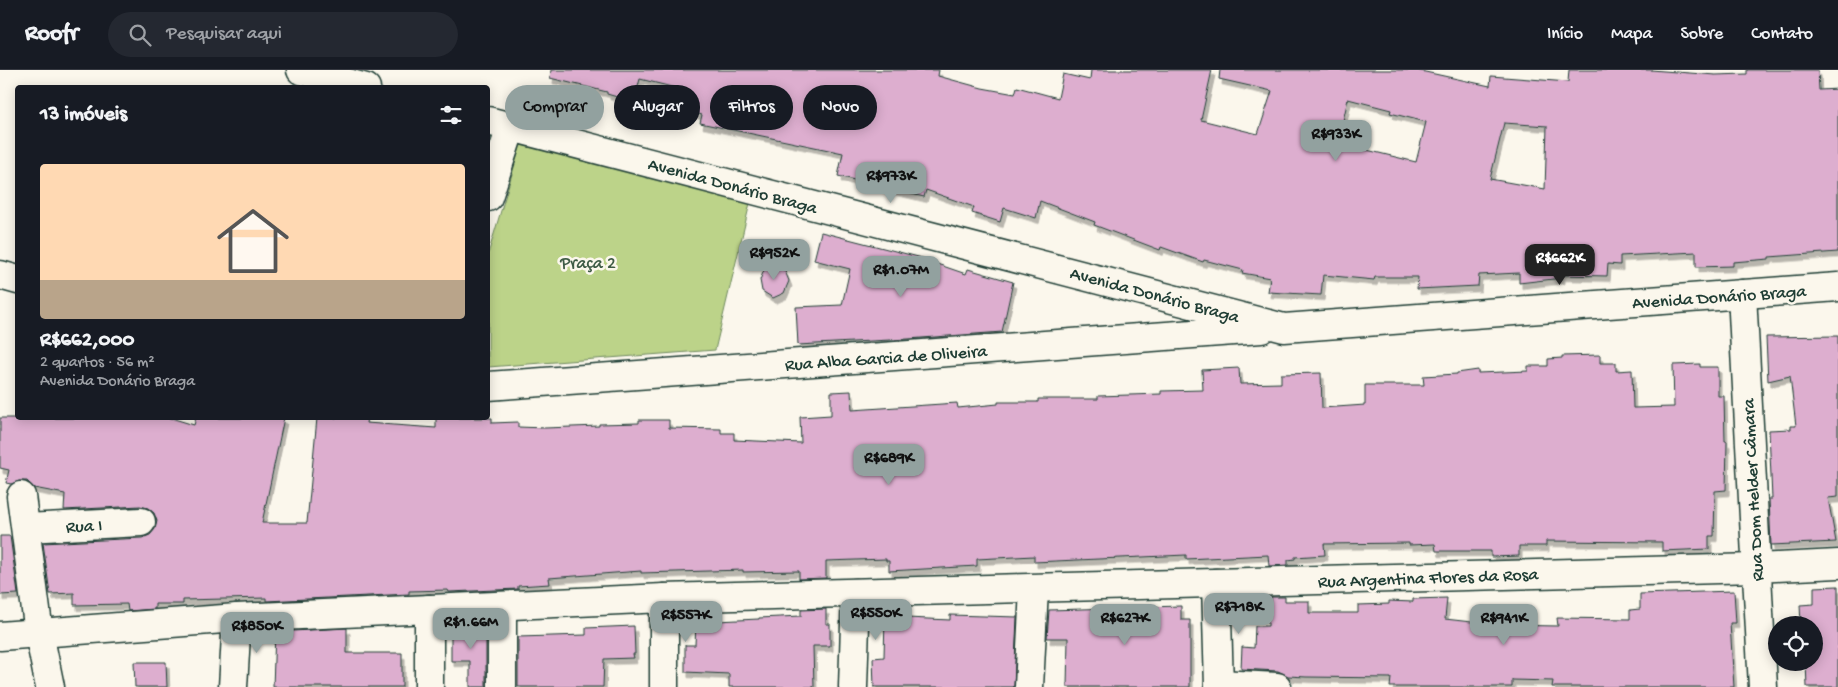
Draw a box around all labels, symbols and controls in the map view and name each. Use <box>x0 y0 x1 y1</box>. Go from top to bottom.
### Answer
search box <box>108 12 458 57</box>
text: Roofr <box>25 20 78 49</box>
icon: search <box>126 21 154 49</box>
text: Pesquisar aqui <box>166 23 282 46</box>
text: Início <box>1547 24 1583 45</box>
text: Mapa <box>1611 24 1652 45</box>
text: Sobre <box>1680 24 1723 45</box>
text: Contato <box>1751 24 1813 45</box>
chip: Comprar <box>505 85 604 130</box>
chip: Alugar <box>614 85 700 130</box>
chip: Filtros <box>710 85 793 130</box>
chip: Novo <box>803 85 877 130</box>
icon: filters <box>437 101 465 129</box>
text: 13 imóveis <box>40 103 127 128</box>
pin: R$933K <box>1295 119 1377 162</box>
text: R$933K <box>1311 126 1361 145</box>
street label: Avenida Donário Braga <box>645 155 820 220</box>
pin: R$973K <box>850 162 932 204</box>
text: R$973K <box>866 168 916 187</box>
icon: home <box>208 196 298 286</box>
pin: R$952K <box>733 238 815 281</box>
pin: R$662K <box>1519 244 1601 286</box>
text: R$952K <box>750 245 798 264</box>
text: R$662K <box>1536 250 1584 269</box>
park label: Praça 2 <box>559 254 616 275</box>
pin: R$1.07M <box>855 256 947 298</box>
text: R$1.07M <box>873 262 929 281</box>
street label: Avenida Donário Braga <box>1067 264 1242 329</box>
street label: Avenida Donário Braga <box>1631 282 1808 315</box>
text: R$662,000 <box>40 329 134 354</box>
street label: Rua Alba Garcia de Oliveira <box>784 342 989 377</box>
text: 2 quartos · 56 m² <box>40 354 155 373</box>
text: Avenida Donário Braga <box>40 373 195 392</box>
street label: Rua Dom Helder Câmara <box>1739 397 1770 582</box>
pin: R$689K <box>848 444 930 486</box>
text: R$689K <box>864 450 914 469</box>
street label: Rua I <box>65 516 103 539</box>
street label: Rua Argentina Flores da Rosa <box>1318 565 1540 594</box>
pin: R$718K <box>1198 592 1280 635</box>
pin: R$550K <box>835 598 917 641</box>
text: R$718K <box>1215 599 1263 618</box>
pin: R$557K <box>645 600 727 643</box>
pin: R$627K <box>1084 604 1166 646</box>
pin: R$941K <box>1463 604 1545 646</box>
text: R$550K <box>851 605 901 624</box>
text: R$557K <box>661 607 711 626</box>
pin: R$1.66M <box>425 608 517 650</box>
text: R$627K <box>1101 610 1149 629</box>
text: R$941K <box>1481 610 1527 629</box>
pin: R$850K <box>216 612 298 654</box>
text: R$1.66M <box>444 614 498 633</box>
map controls <box>1768 616 1823 671</box>
button: locate <box>1768 616 1823 671</box>
text: R$850K <box>232 618 282 637</box>

